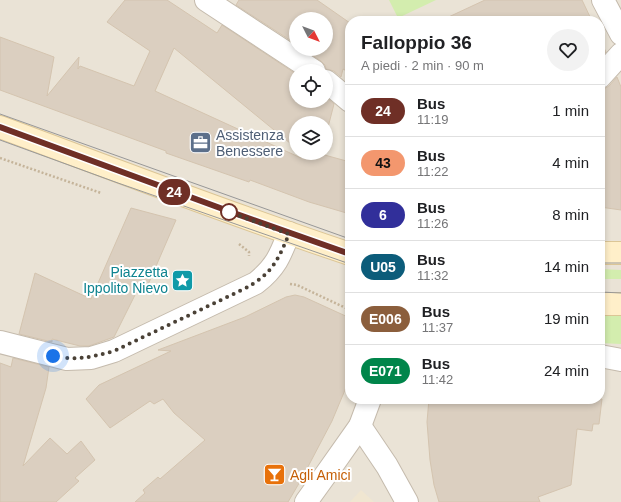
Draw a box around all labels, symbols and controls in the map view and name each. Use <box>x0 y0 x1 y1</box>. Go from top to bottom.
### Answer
north arrow <box>289 12 333 56</box>
map controls <box>289 12 333 160</box>
button: heart <box>547 29 589 71</box>
text: Falloppio 36 <box>361 32 472 53</box>
text: A piedi · 2 min · 90 m <box>361 58 484 73</box>
button: locate <box>289 64 333 108</box>
text: Bus <box>417 95 445 112</box>
text: 1 min <box>552 102 589 119</box>
text: 24 <box>375 103 391 119</box>
text: 11:19 <box>417 112 449 127</box>
button: layers <box>289 116 333 160</box>
place label: Assistenza Benessere <box>216 127 284 159</box>
office icon: Assistenza Benessere <box>188 130 214 156</box>
text: Bus <box>417 147 445 164</box>
text: 4 min <box>552 154 589 171</box>
text: 43 <box>375 155 391 171</box>
text: 11:22 <box>417 164 449 179</box>
line badge: 24 <box>156 179 192 205</box>
text: 24 <box>166 184 182 200</box>
text: Bus <box>417 199 445 216</box>
unlabelled marker <box>220 203 238 221</box>
text: 8 min <box>552 206 589 223</box>
text: 6 <box>379 207 387 223</box>
text: 11:26 <box>417 216 449 231</box>
text: Bus <box>417 251 445 268</box>
text: 14 min <box>544 258 589 275</box>
text: U05 <box>370 259 396 275</box>
place label: Piazzetta Ippolito Nievo <box>83 264 168 296</box>
place icon: Piazzetta Ippolito Nievo <box>170 267 196 293</box>
text: 11:32 <box>417 268 449 283</box>
text: Bus <box>422 303 450 320</box>
text: 19 min <box>544 310 589 327</box>
text: E006 <box>369 311 402 327</box>
text: 11:37 <box>422 320 453 335</box>
your location <box>43 346 63 366</box>
text: Bus <box>422 355 450 372</box>
text: 24 min <box>544 362 589 379</box>
text: E071 <box>369 363 402 379</box>
text: 11:42 <box>422 372 453 387</box>
bar icon: Agli Amici <box>262 462 288 488</box>
place label: Agli Amici <box>290 467 351 483</box>

